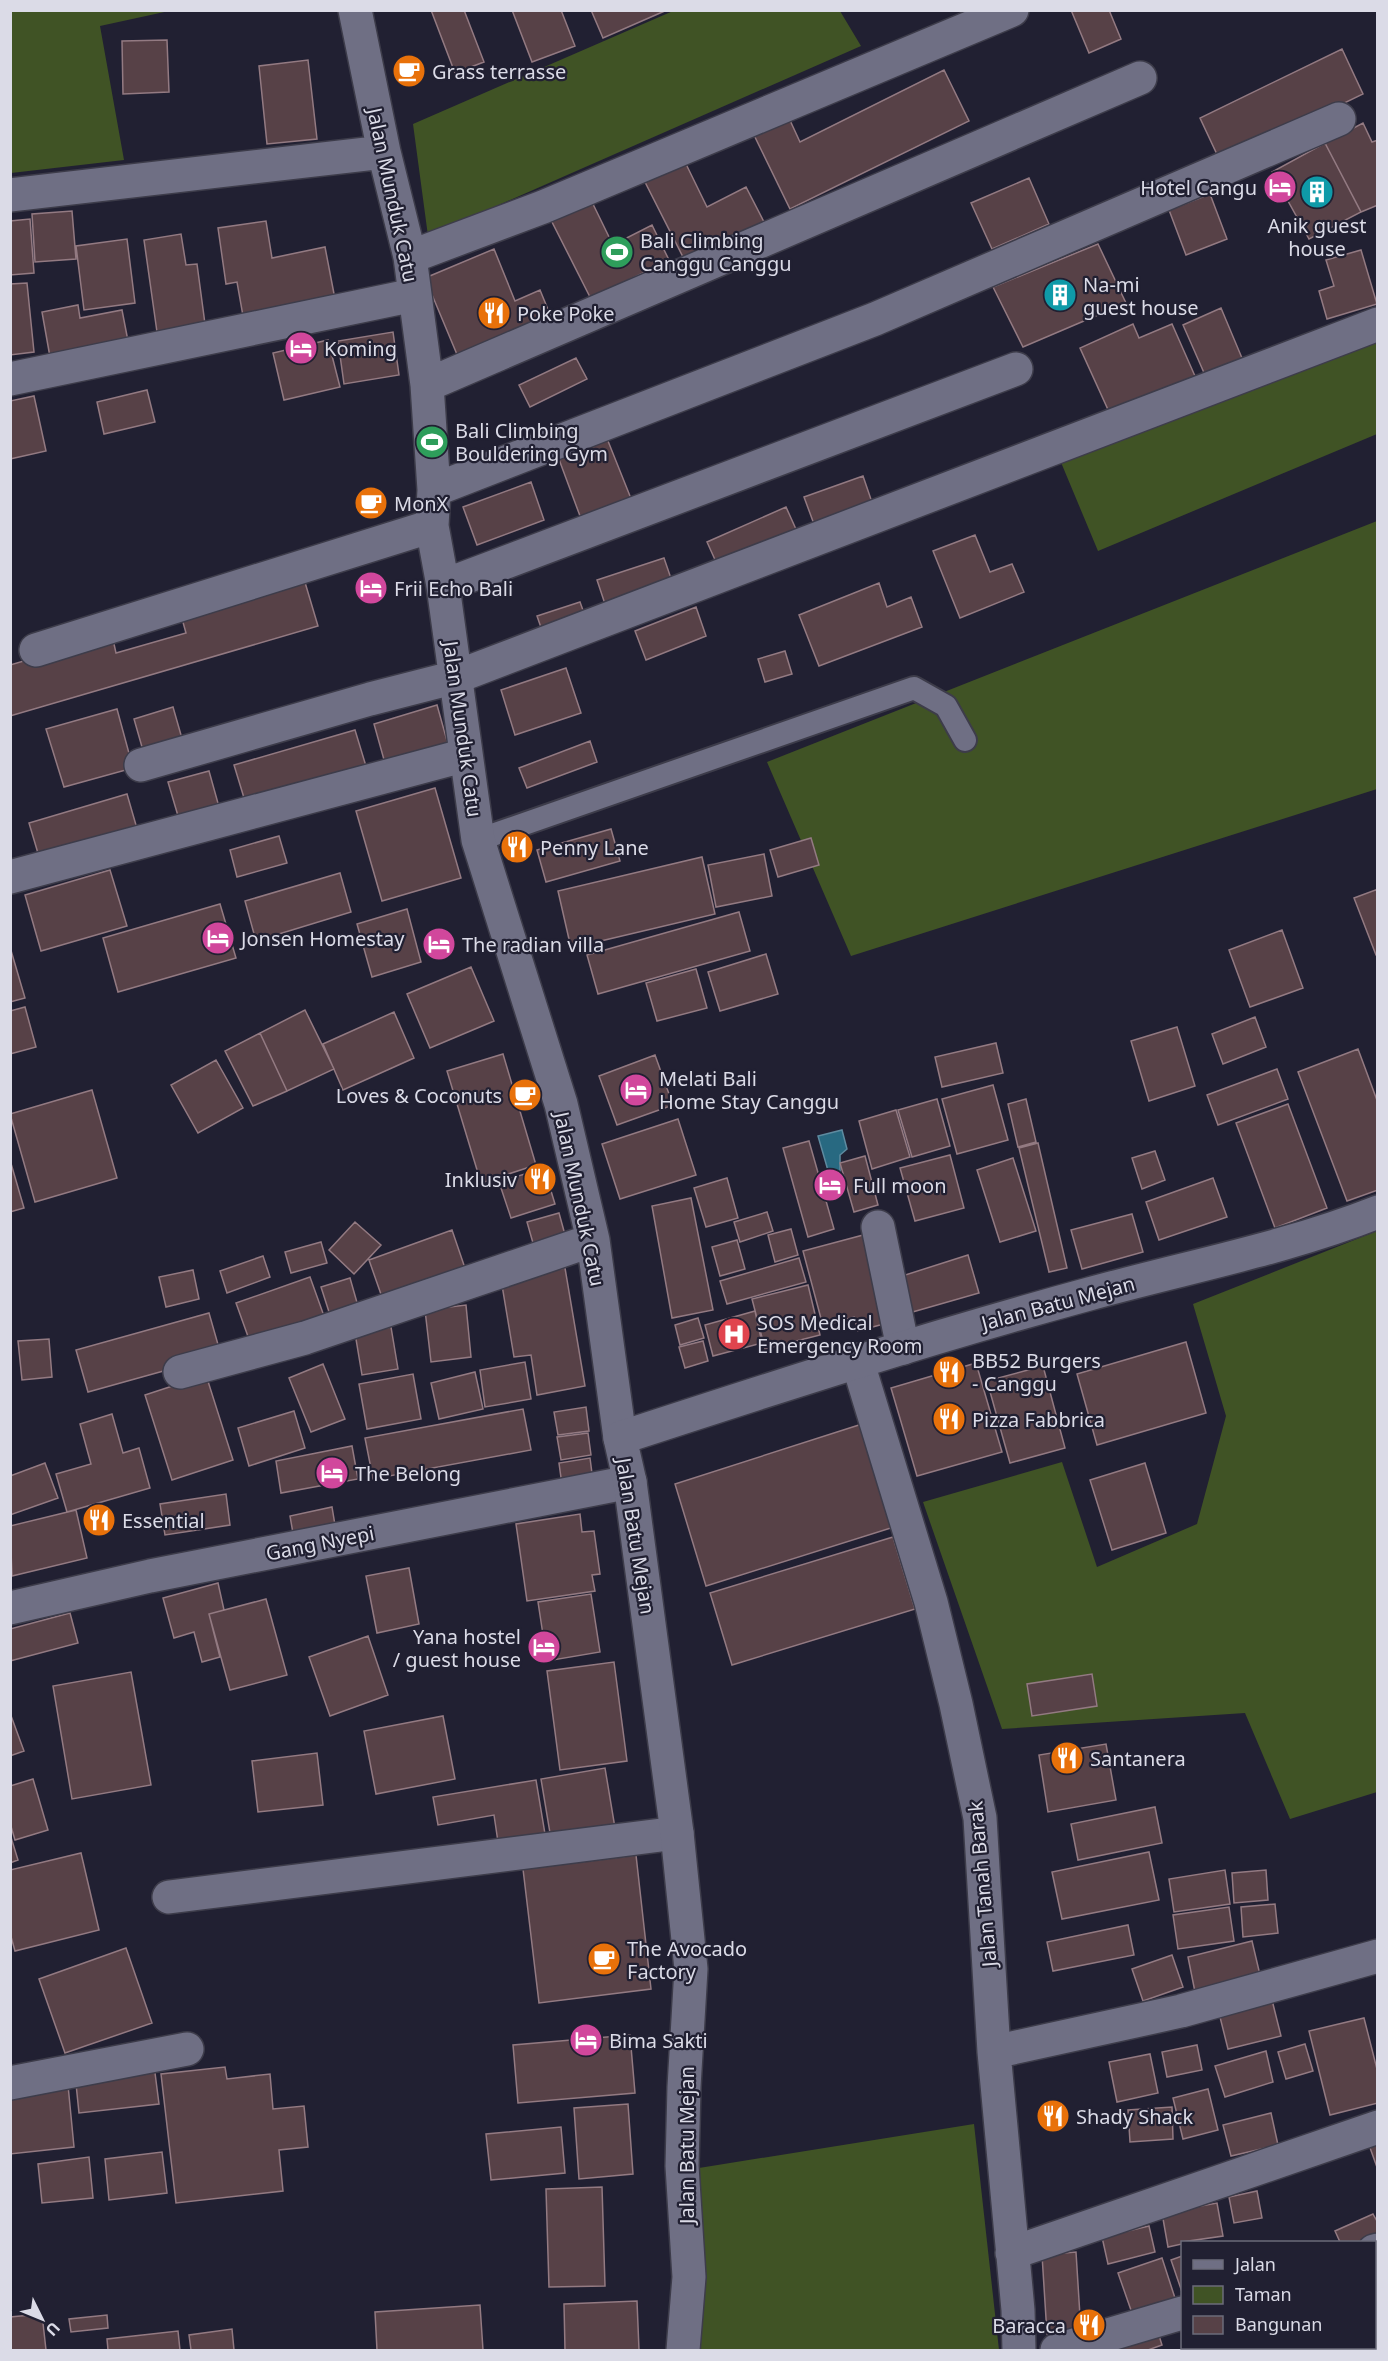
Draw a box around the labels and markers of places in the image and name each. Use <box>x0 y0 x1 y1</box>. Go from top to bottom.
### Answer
cafe icon: Grass terrasse <box>391 53 427 89</box>
place label: Grass terrasse <box>432 58 566 85</box>
hotel icon: Hotel Cangu <box>1262 169 1298 205</box>
place label: Hotel Cangu <box>1140 174 1257 201</box>
building icon: Anik guest house <box>1299 174 1335 210</box>
place label: Anik guest house <box>1268 212 1366 262</box>
place label: Bali Climbing Canggu Canggu <box>640 227 792 277</box>
sports icon: Bali Climbing Canggu Canggu <box>599 234 635 270</box>
place label: Na-mi guest house <box>1083 271 1199 321</box>
building icon: Na-mi guest house <box>1042 277 1078 313</box>
restaurant icon: Poke Poke <box>476 295 512 331</box>
place label: Poke Poke <box>517 300 615 327</box>
hotel icon: Koming <box>283 330 319 366</box>
place label: Koming <box>324 335 397 362</box>
place label: Bali Climbing Bouldering Gym <box>455 417 608 467</box>
sports icon: Bali Climbing Bouldering Gym <box>414 424 450 460</box>
cafe icon: MonX <box>353 485 389 521</box>
place label: MonX <box>394 490 449 517</box>
hotel icon: Frii Echo Bali <box>353 570 389 606</box>
place label: Frii Echo Bali <box>394 575 513 602</box>
restaurant icon: Penny Lane <box>499 829 535 865</box>
place label: Penny Lane <box>540 834 649 861</box>
hotel icon: Jonsen Homestay <box>200 920 236 956</box>
place label: Jonsen Homestay <box>239 925 405 952</box>
hotel icon: The radian villa <box>421 926 457 962</box>
place label: The radian villa <box>462 931 604 958</box>
place label: Melati Bali Home Stay Canggu <box>659 1065 839 1115</box>
hotel icon: Melati Bali Home Stay Canggu <box>618 1072 654 1108</box>
cafe icon: Loves & Coconuts <box>507 1077 543 1113</box>
place label: Loves & Coconuts <box>336 1082 502 1109</box>
restaurant icon: Inklusiv <box>522 1161 558 1197</box>
place label: Inklusiv <box>445 1166 518 1193</box>
hotel icon: Full moon <box>812 1167 848 1203</box>
place label: Full moon <box>853 1172 947 1199</box>
place label: SOS Medical Emergency Room <box>757 1309 922 1359</box>
hospital icon: SOS Medical Emergency Room <box>716 1316 752 1352</box>
place label: BB52 Burgers - Canggu <box>972 1347 1101 1397</box>
restaurant icon: BB52 Burgers - Canggu <box>931 1354 967 1390</box>
restaurant icon: Pizza Fabbrica <box>931 1401 967 1437</box>
place label: Pizza Fabbrica <box>972 1406 1105 1433</box>
hotel icon: The Belong <box>314 1455 350 1491</box>
place label: The Belong <box>355 1460 461 1487</box>
restaurant icon: Essential <box>81 1502 117 1538</box>
place label: Essential <box>122 1507 205 1534</box>
place label: Yana hostel / guest house <box>393 1623 521 1673</box>
hotel icon: Yana hostel / guest house <box>526 1629 562 1665</box>
restaurant icon: Santanera <box>1049 1740 1085 1776</box>
place label: Santanera <box>1090 1745 1186 1772</box>
place label: The Avocado Factory <box>627 1935 747 1985</box>
cafe icon: The Avocado Factory <box>586 1941 622 1977</box>
hotel icon: Bima Sakti <box>568 2022 604 2058</box>
place label: Bima Sakti <box>609 2027 708 2054</box>
restaurant icon: Shady Shack <box>1035 2098 1071 2134</box>
place label: Shady Shack <box>1076 2103 1193 2130</box>
restaurant icon: Baracca <box>1071 2307 1107 2343</box>
place label: Baracca <box>992 2312 1066 2339</box>

